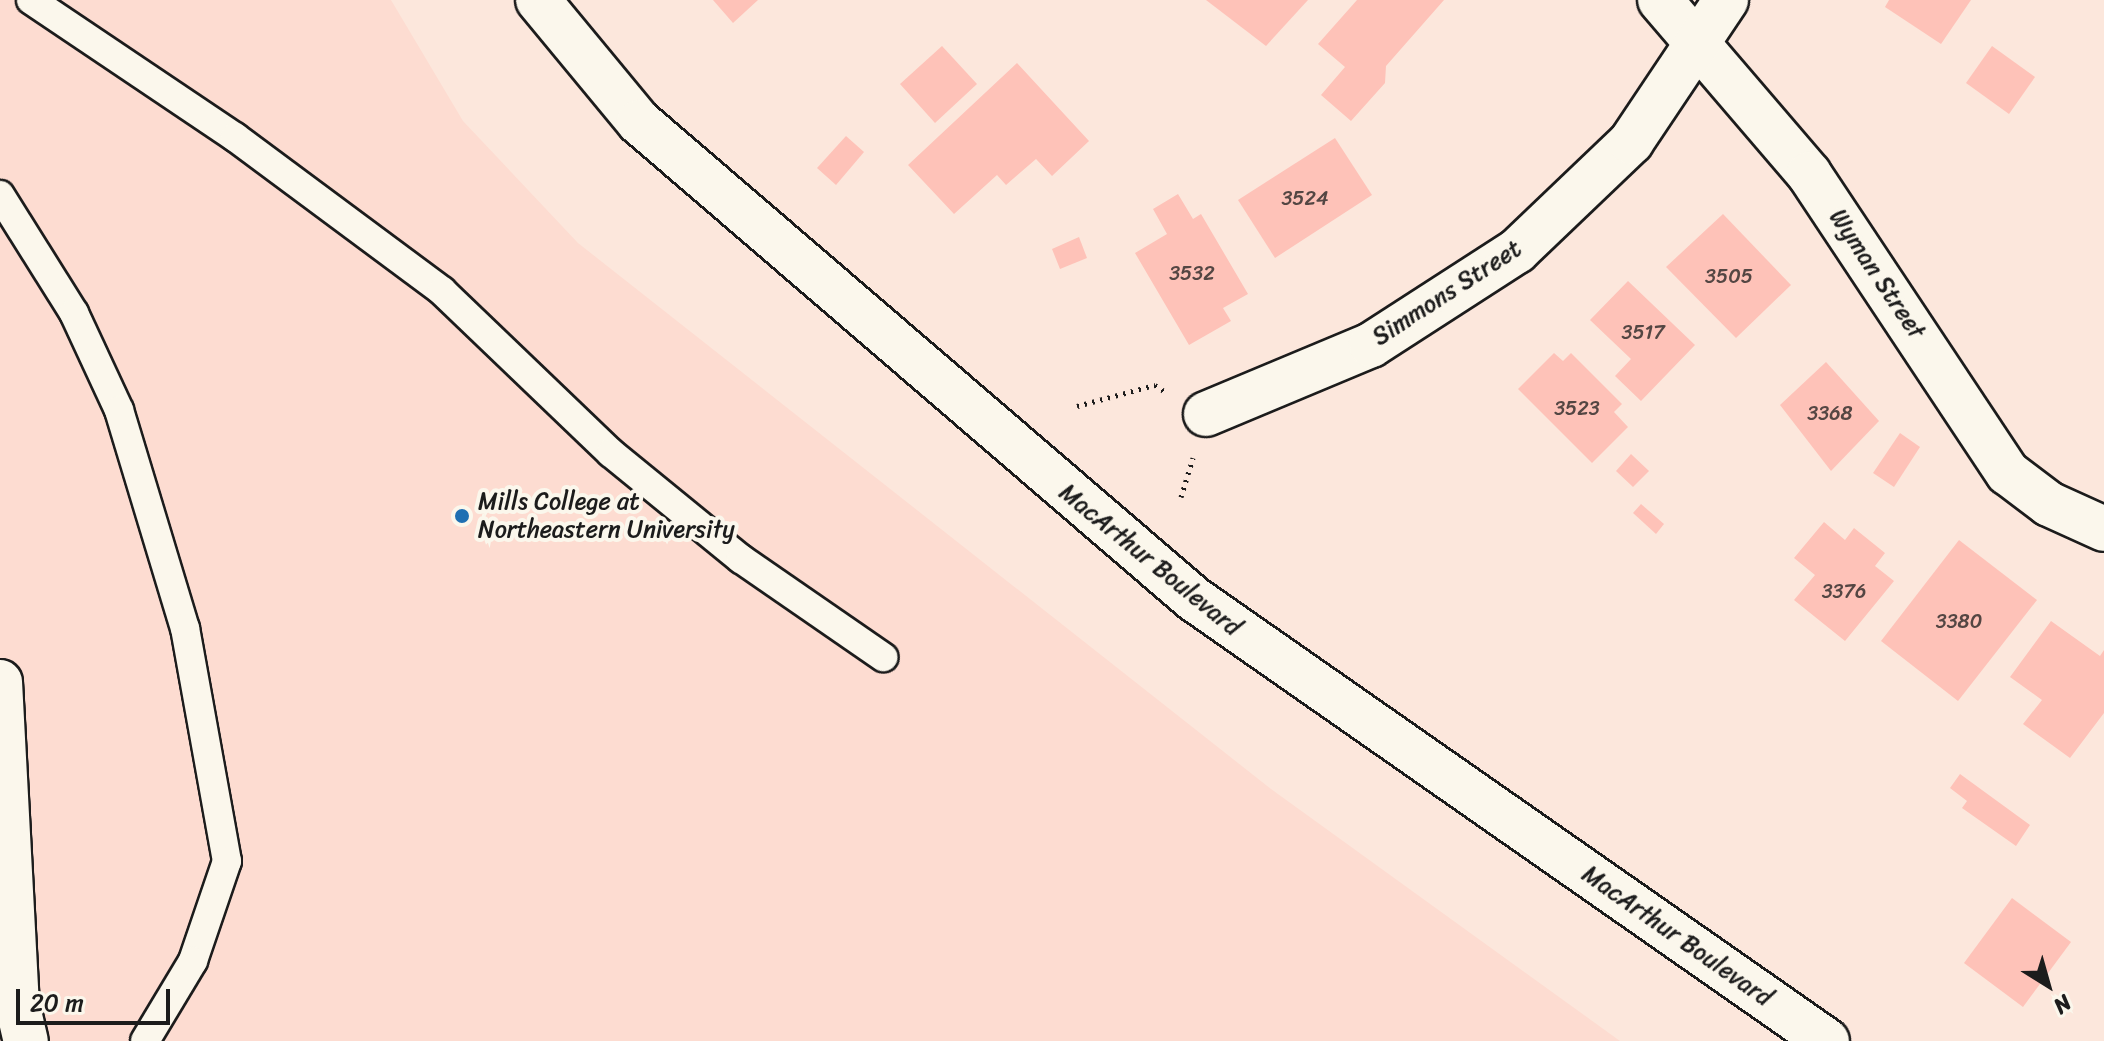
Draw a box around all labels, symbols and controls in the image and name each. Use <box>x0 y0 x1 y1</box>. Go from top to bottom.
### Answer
house number: 3524 <box>1281 186 1329 210</box>
street label: Wyman Street <box>1823 204 1931 344</box>
street label: Simmons Street <box>1368 234 1526 352</box>
house number: 3532 <box>1169 261 1215 285</box>
house number: 3505 <box>1705 264 1753 288</box>
house number: 3517 <box>1621 320 1665 344</box>
house number: 3523 <box>1554 396 1600 420</box>
house number: 3368 <box>1807 401 1853 425</box>
street label: MacArthur Boulevard <box>1054 478 1246 642</box>
place label: Mills College at Northeastern University <box>478 488 736 544</box>
marker: Mills College at Northeastern University <box>453 507 471 525</box>
house number: 3376 <box>1822 579 1866 603</box>
house number: 3380 <box>1936 609 1982 633</box>
street label: MacArthur Boulevard <box>1577 860 1777 1012</box>
north arrow <box>2008 945 2088 1025</box>
scale bar <box>20 973 174 1023</box>
text: 20 m <box>30 982 84 1024</box>
text: N <box>2045 984 2081 1025</box>

